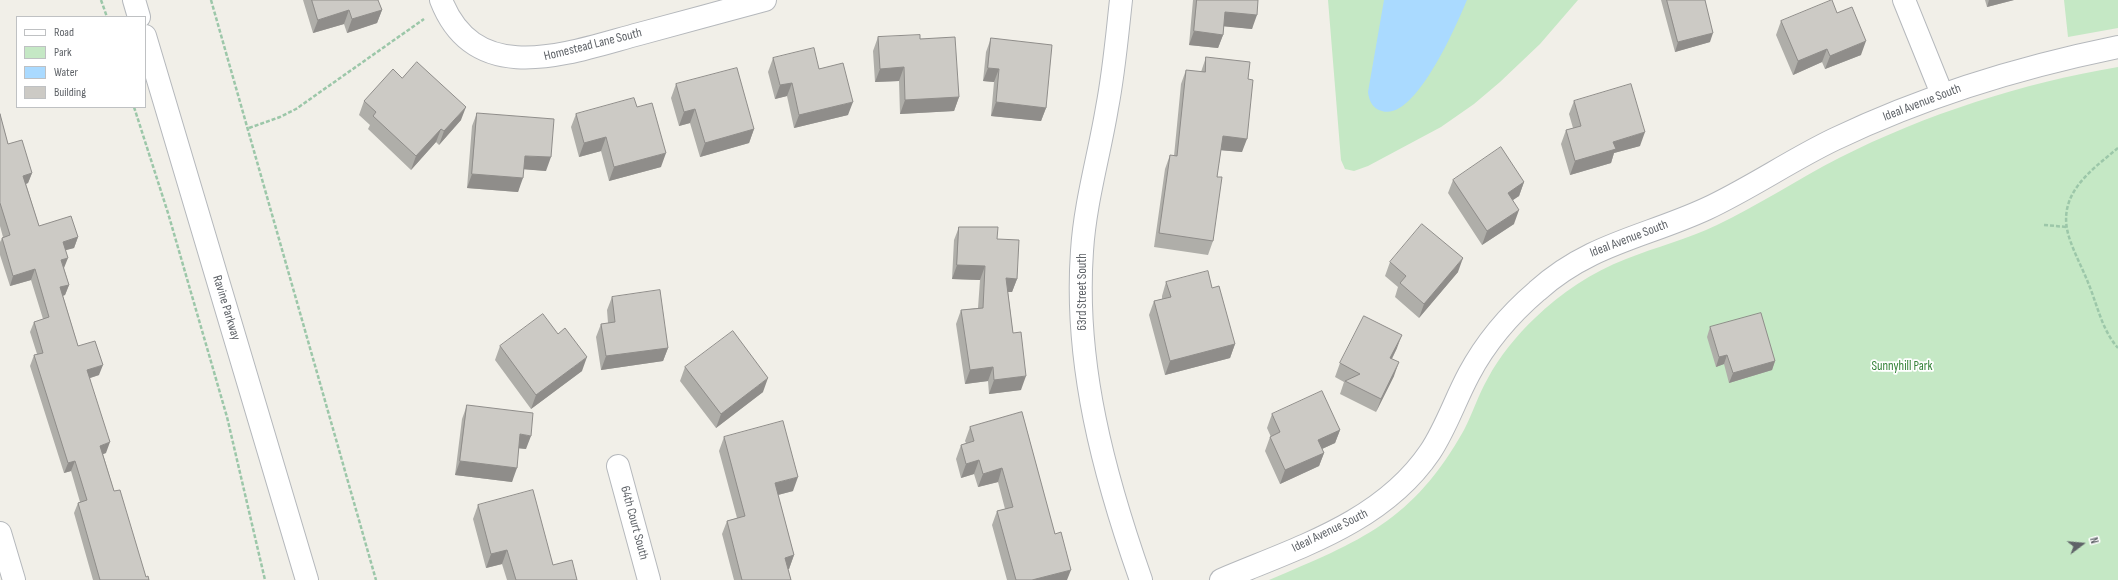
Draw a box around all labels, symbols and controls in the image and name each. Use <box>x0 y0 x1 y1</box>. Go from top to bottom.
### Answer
legend <box>16 16 146 108</box>
text: Road <box>54 25 74 40</box>
street label: Homestead Lane South <box>542 25 644 65</box>
text: Park <box>54 45 72 60</box>
text: Water <box>54 65 78 80</box>
street label: Ideal Avenue South <box>1881 81 1963 125</box>
text: Building <box>54 85 86 100</box>
street label: Ideal Avenue South <box>1588 217 1670 261</box>
street label: 63rd Street South <box>1075 253 1091 331</box>
street label: Ravine Parkway <box>209 274 243 342</box>
park label: Sunnyhill Park <box>1871 359 1933 375</box>
street label: 64th Court South <box>617 484 651 562</box>
street label: Ideal Avenue South <box>1289 506 1371 556</box>
north arrow <box>2062 524 2102 564</box>
text: N <box>2087 536 2101 545</box>

